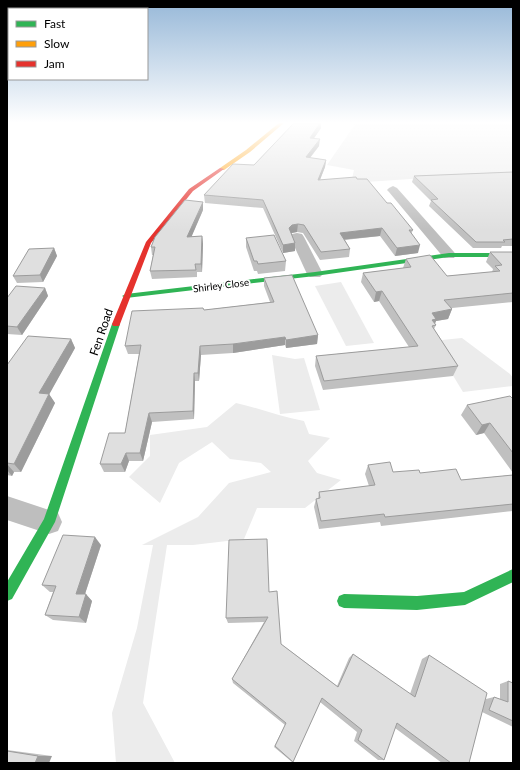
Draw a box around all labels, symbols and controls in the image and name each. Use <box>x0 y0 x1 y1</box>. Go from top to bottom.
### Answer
legend <box>8 8 148 80</box>
text: Fast <box>44 16 66 31</box>
text: Slow <box>44 36 70 51</box>
text: Jam <box>44 56 65 71</box>
street label: Shirley Close <box>192 276 250 294</box>
street label: Fen Road <box>86 306 116 358</box>

